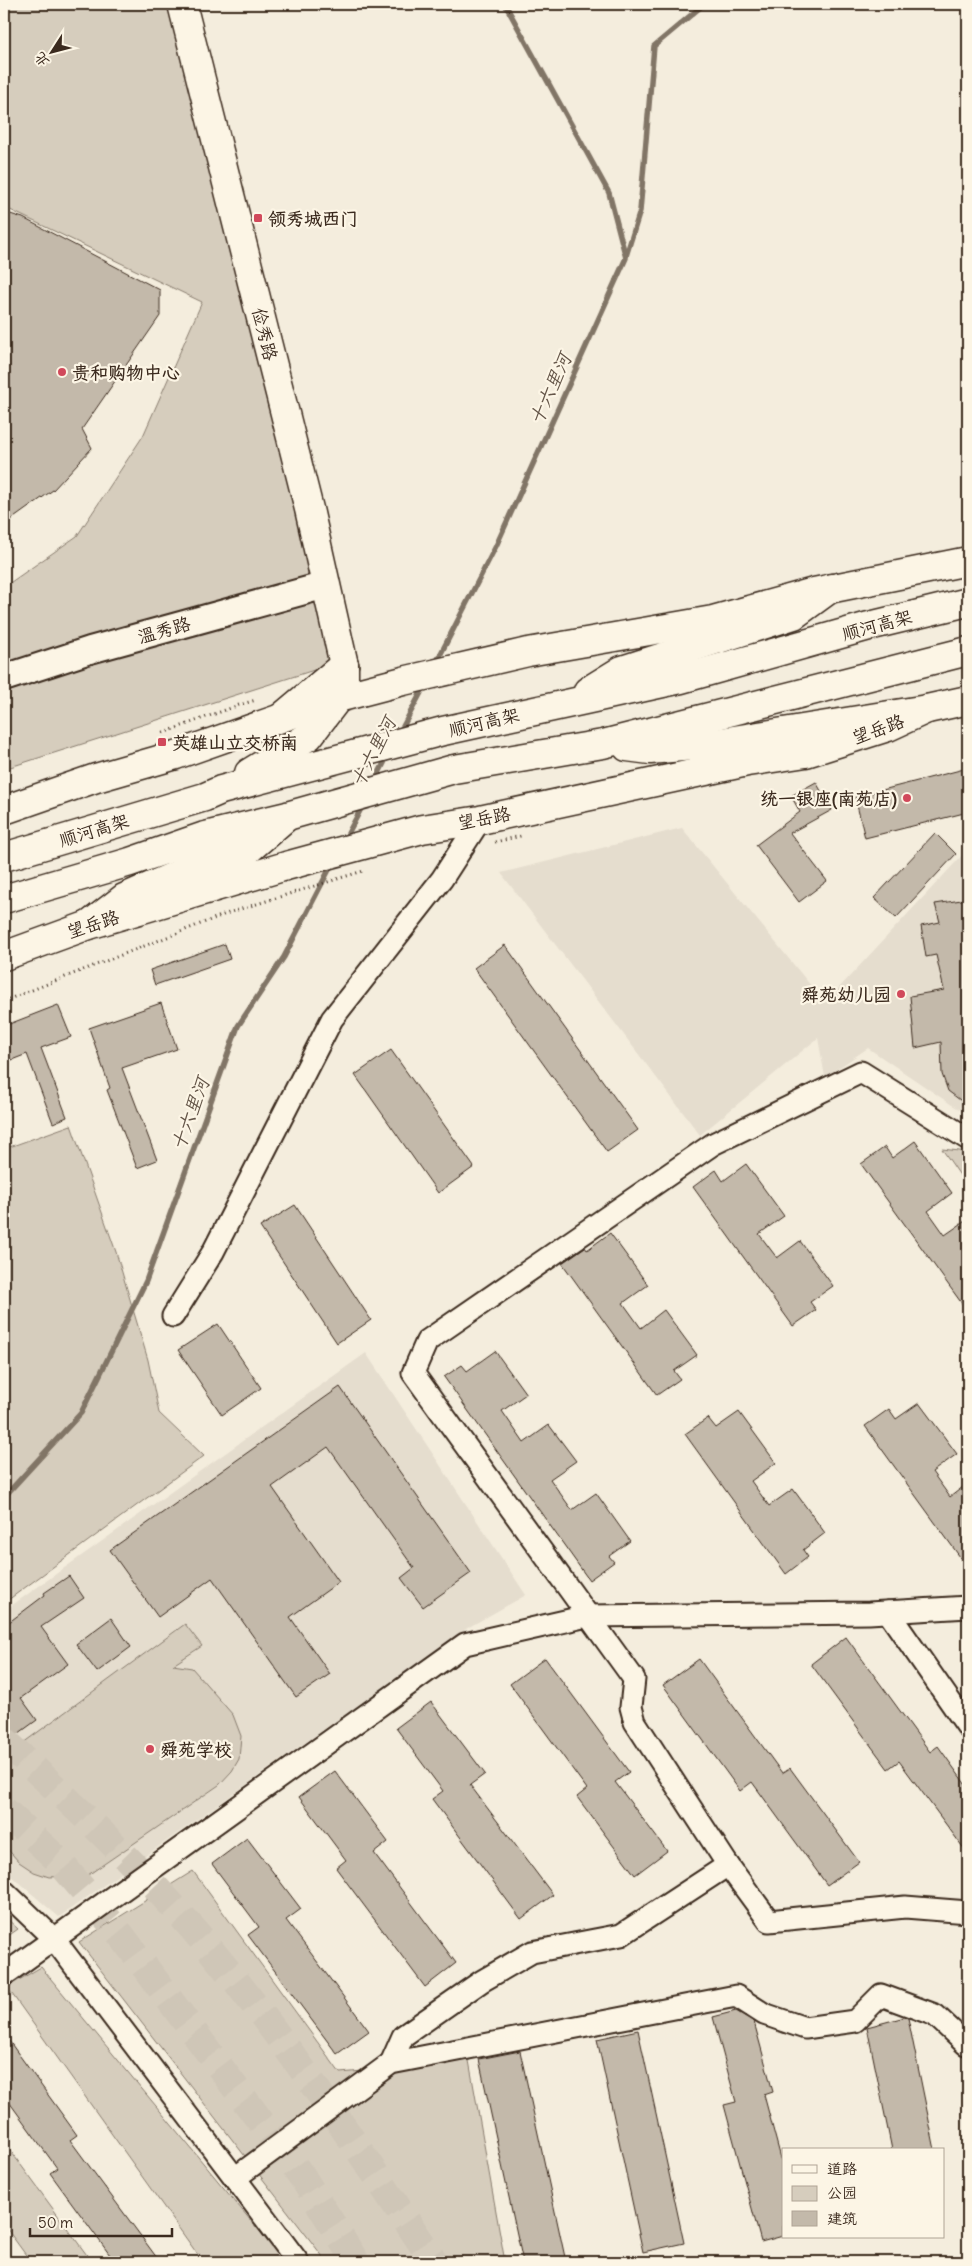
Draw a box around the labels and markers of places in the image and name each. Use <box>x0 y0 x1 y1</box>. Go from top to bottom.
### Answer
place label: 领秀城西门 <box>268 207 358 230</box>
marker: 领秀城西门 <box>252 212 264 224</box>
place label: 贵和购物中心 <box>72 361 180 384</box>
marker: 贵和购物中心 <box>56 366 68 378</box>
place label: 英雄山立交桥南 <box>172 731 298 754</box>
marker: 英雄山立交桥南 <box>156 736 168 748</box>
place label: 统一银座(南苑店) <box>760 787 897 810</box>
marker: 统一银座(南苑店) <box>901 792 913 804</box>
place label: 舜苑幼儿园 <box>801 983 891 1006</box>
marker: 舜苑幼儿园 <box>895 988 907 1000</box>
place label: 舜苑学校 <box>160 1738 232 1761</box>
marker: 舜苑学校 <box>144 1743 156 1755</box>

